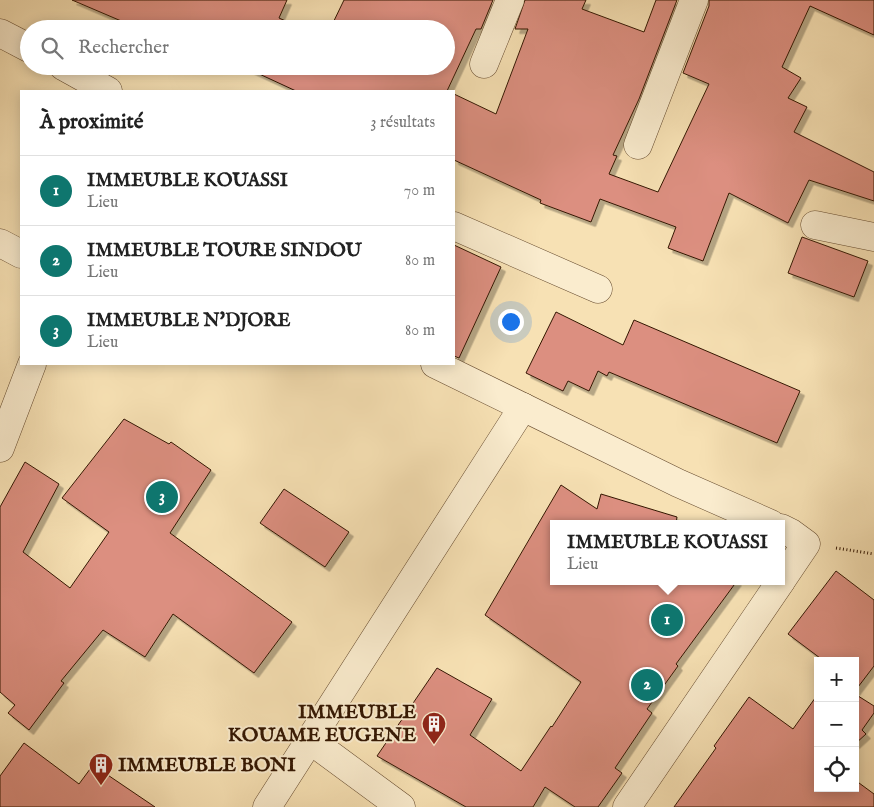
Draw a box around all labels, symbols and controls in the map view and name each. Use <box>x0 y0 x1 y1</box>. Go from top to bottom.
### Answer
search box <box>20 20 455 75</box>
icon: search <box>38 34 66 62</box>
text: Rechercher <box>78 36 169 60</box>
text: À proximité <box>40 109 143 136</box>
text: 3 résultats <box>370 113 435 133</box>
text: IMMEUBLE KOUASSI <box>87 169 288 193</box>
text: 1 <box>53 181 59 201</box>
text: 70 m <box>404 181 435 201</box>
text: Lieu <box>87 193 118 213</box>
text: IMMEUBLE TOURE SINDOU <box>87 239 362 263</box>
text: 2 <box>52 251 60 271</box>
text: 80 m <box>405 251 435 271</box>
text: Lieu <box>87 263 118 283</box>
text: IMMEUBLE N'DJORE <box>87 309 290 333</box>
your location <box>498 309 524 335</box>
text: 3 <box>53 321 59 341</box>
text: 80 m <box>405 321 435 341</box>
text: Lieu <box>87 333 118 353</box>
pin: 3 <box>146 478 178 516</box>
popup <box>550 520 785 585</box>
text: IMMEUBLE KOUASSI <box>567 531 768 555</box>
text: Lieu <box>567 555 598 575</box>
pin: 1 <box>651 601 683 639</box>
map controls <box>814 657 859 792</box>
button: + <box>814 657 859 702</box>
pin: 2 <box>631 666 663 704</box>
place label: IMMEUBLE KOUAME EUGENE <box>228 700 416 748</box>
button: − <box>814 702 859 747</box>
building icon: IMMEUBLE KOUAME EUGENE <box>421 711 447 745</box>
button: locate <box>814 747 859 792</box>
building icon: IMMEUBLE BONI <box>88 752 114 786</box>
place label: IMMEUBLE BONI <box>118 753 296 778</box>

